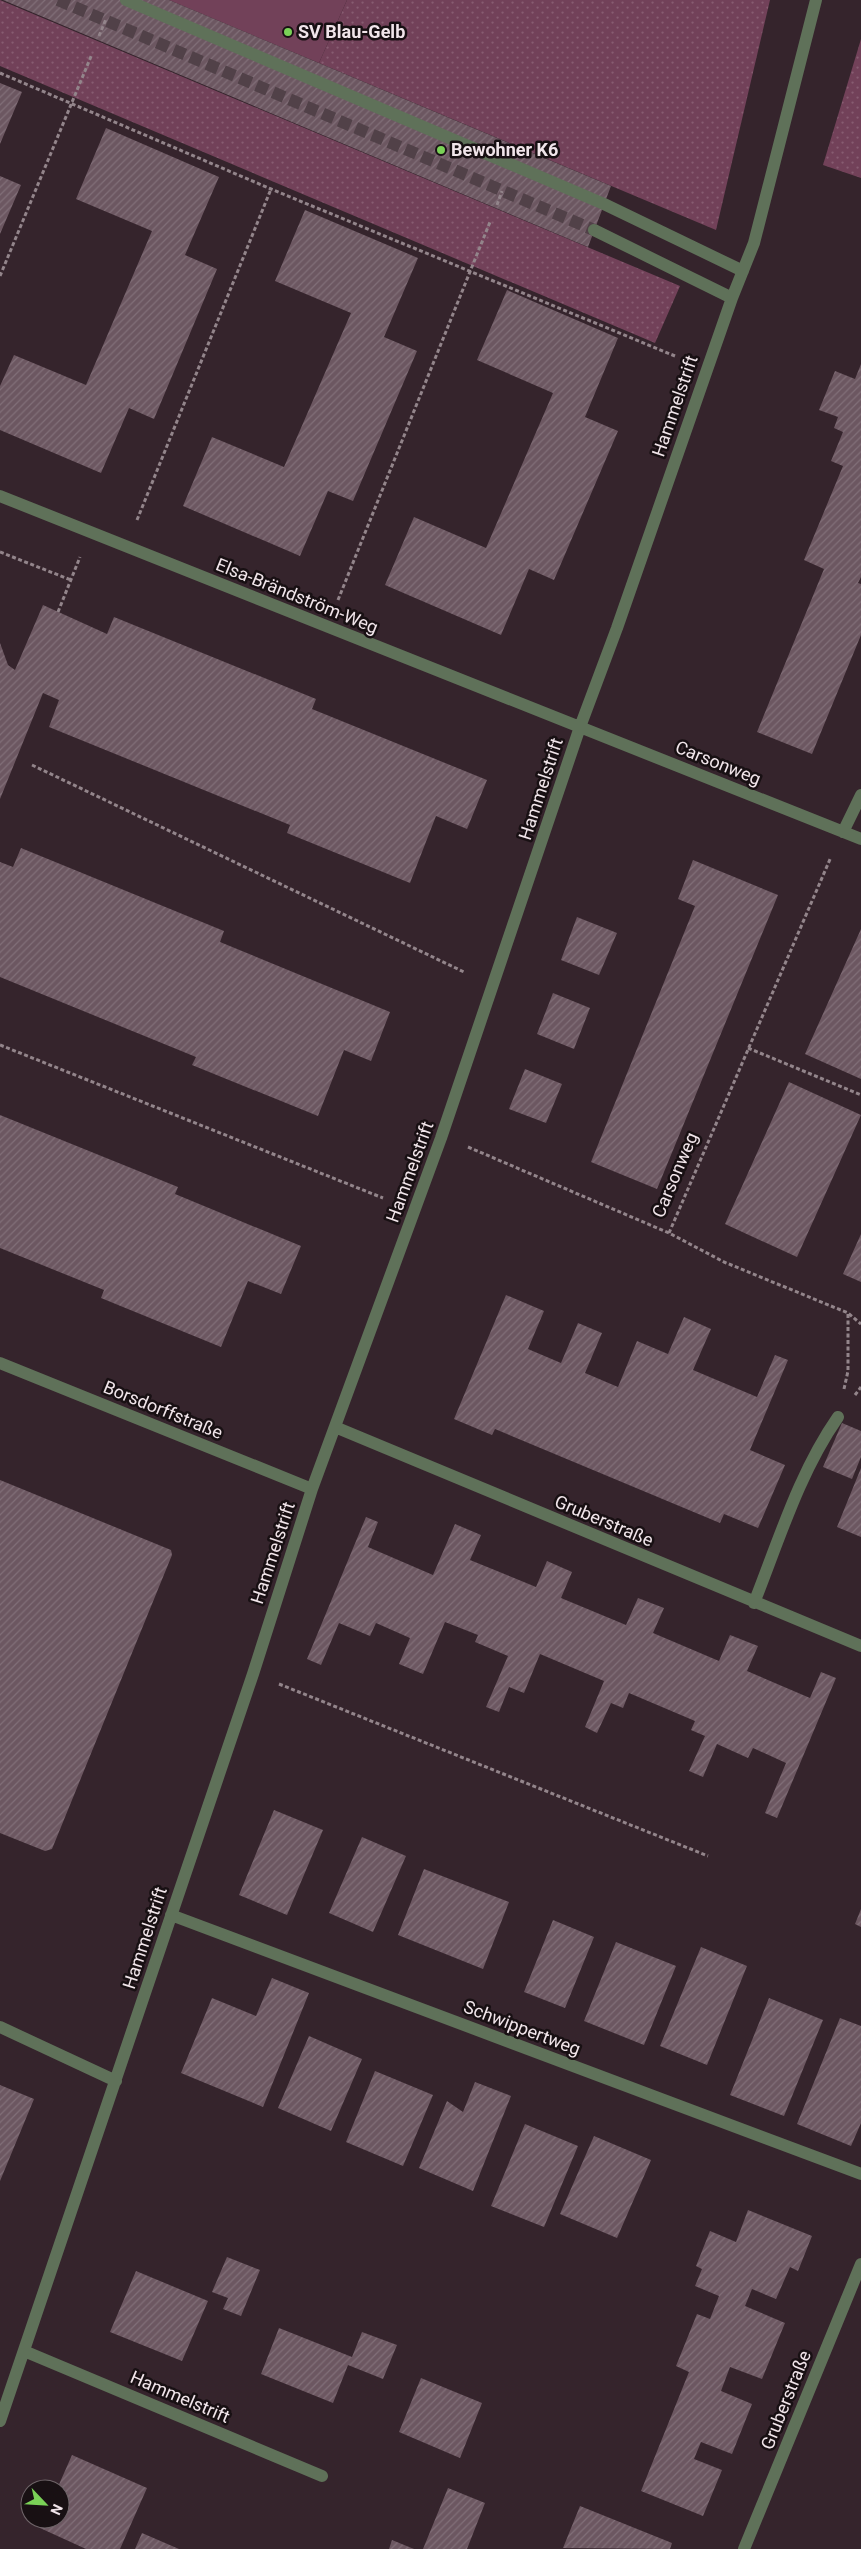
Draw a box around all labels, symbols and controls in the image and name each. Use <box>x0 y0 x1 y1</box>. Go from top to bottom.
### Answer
place label: SV Blau-Gelb <box>298 21 405 42</box>
marker: SV Blau-Gelb <box>282 26 294 38</box>
place label: Bewohner K6 <box>451 139 558 160</box>
marker: Bewohner K6 <box>435 144 447 156</box>
street label: Hammelstrift <box>647 352 702 459</box>
street label: Elsa-Brändström-Weg <box>213 553 381 638</box>
street label: Hammelstrift <box>514 735 567 842</box>
street label: Carsonweg <box>672 736 764 789</box>
street label: Hammelstrift <box>382 1118 438 1225</box>
street label: Carsonweg <box>647 1129 702 1220</box>
street label: Borsdorffstraße <box>100 1376 226 1443</box>
street label: Gruberstraße <box>552 1490 657 1551</box>
street label: Hammelstrift <box>246 1499 299 1606</box>
street label: Hammelstrift <box>118 1884 171 1991</box>
street label: Schwippertweg <box>461 1996 583 2059</box>
street label: Gruberstraße <box>756 2347 815 2452</box>
street label: Hammelstrift <box>127 2366 233 2427</box>
north arrow <box>20 2479 70 2529</box>
text: N <box>47 2502 66 2517</box>

